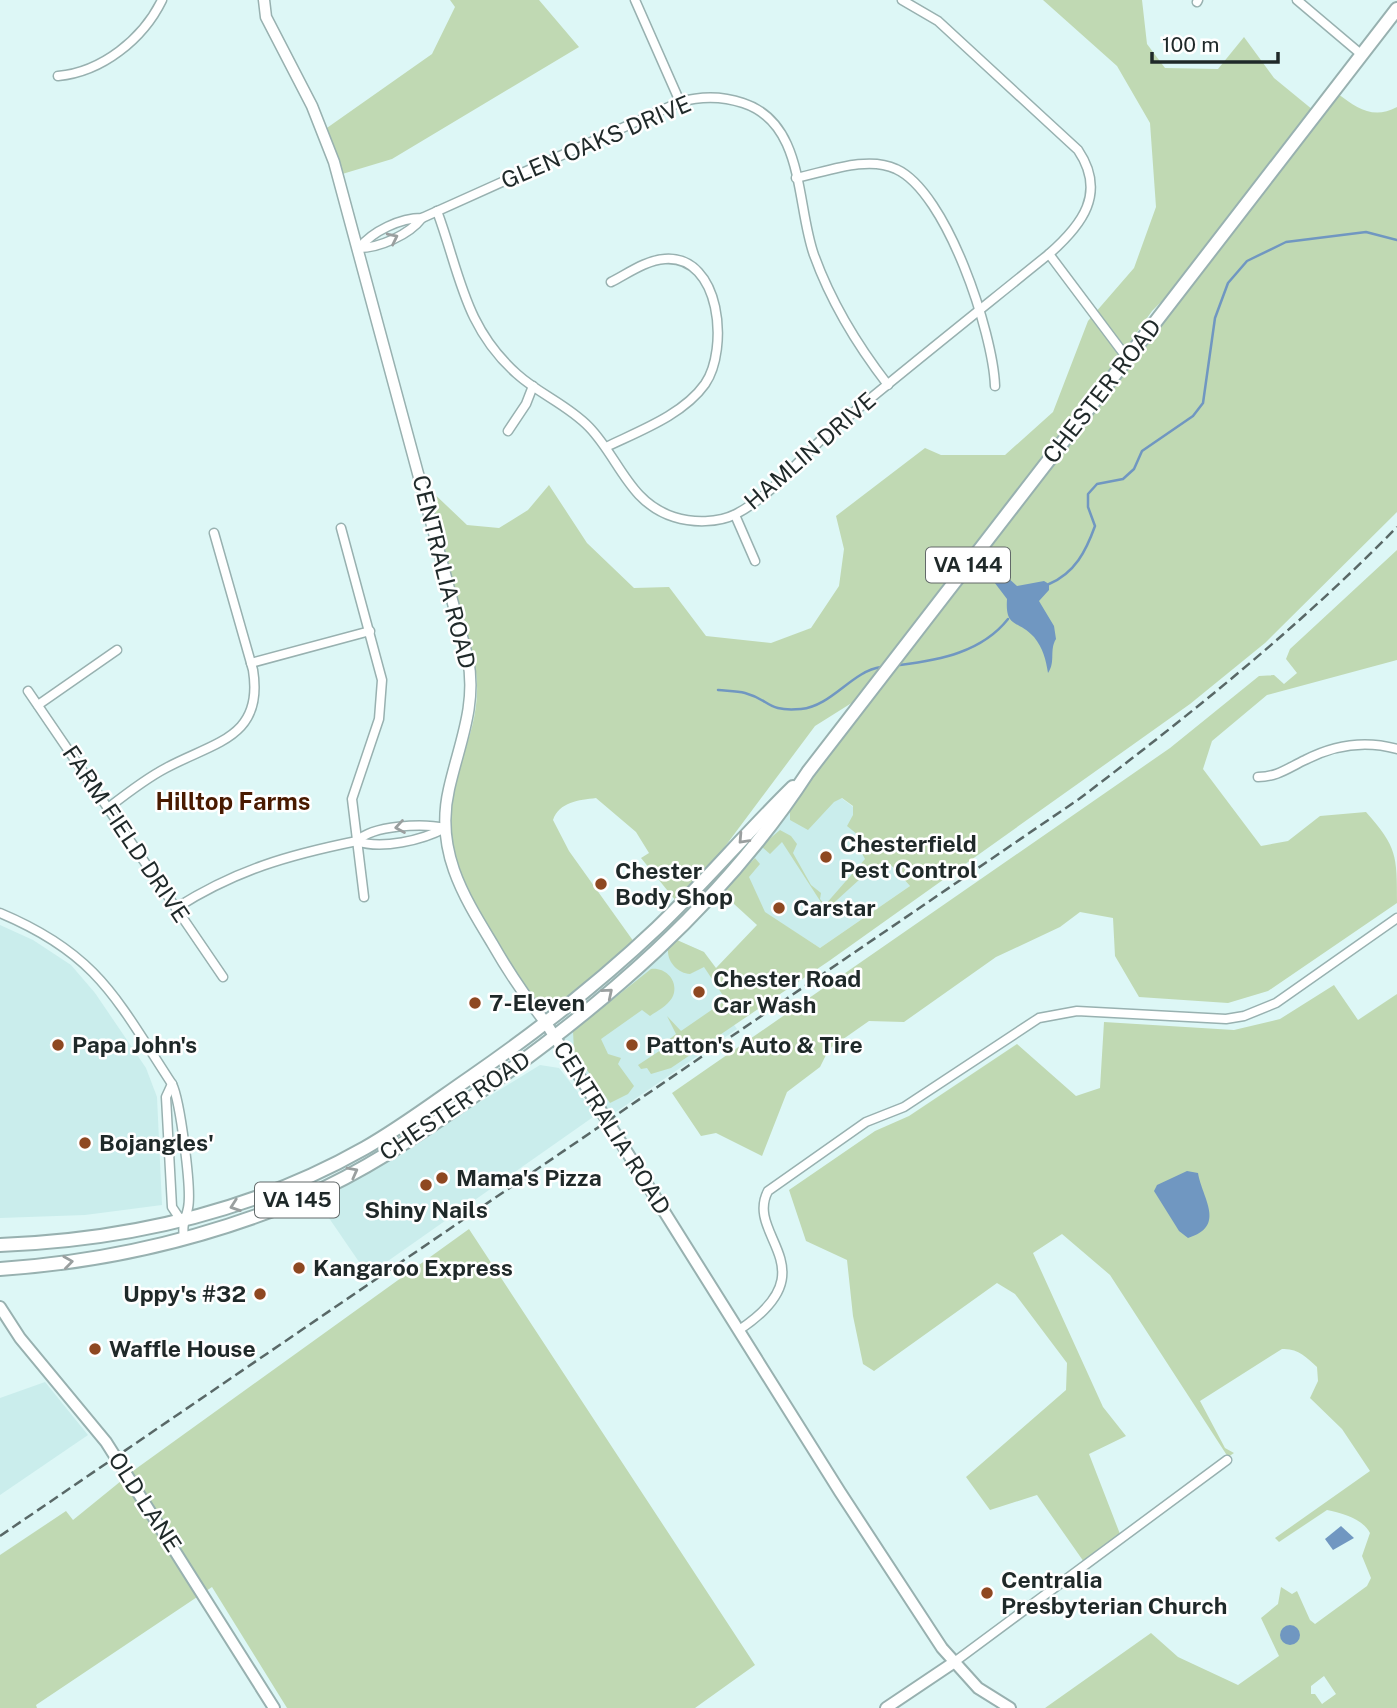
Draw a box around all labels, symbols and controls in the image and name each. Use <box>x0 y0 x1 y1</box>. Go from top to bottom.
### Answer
scale bar <box>1152 21 1278 65</box>
text: 100 m <box>1162 32 1219 57</box>
street label: GLEN OAKS DRIVE <box>497 89 695 194</box>
one-way arrow <box>386 232 398 246</box>
street label: CHESTER ROAD <box>1037 313 1166 468</box>
street label: HAMLIN DRIVE <box>739 386 881 515</box>
street label: CENTRALIA ROAD <box>407 472 482 672</box>
road number: VA 144 <box>926 548 1010 582</box>
street label: FARM FIELD DRIVE <box>57 740 196 927</box>
district label: Hilltop Farms <box>156 787 310 815</box>
one-way arrow <box>394 820 406 835</box>
place label: Chesterfield Pest Control <box>840 830 978 883</box>
one-way arrow <box>739 831 752 844</box>
marker: Chesterfield Pest Control <box>818 849 834 865</box>
place label: Chester Body Shop <box>615 857 733 910</box>
marker: Chester Body Shop <box>593 876 609 892</box>
place label: Carstar <box>793 894 876 921</box>
marker: Carstar <box>771 900 787 916</box>
place label: Chester Road Car Wash <box>713 965 861 1018</box>
marker: Chester Road Car Wash <box>691 984 707 1000</box>
place label: 7-Eleven <box>489 989 585 1016</box>
one-way arrow <box>600 989 613 1001</box>
marker: 7-Eleven <box>467 995 483 1011</box>
place label: Papa John's <box>72 1031 197 1058</box>
place label: Patton's Auto & Tire <box>646 1031 863 1058</box>
street label: CENTRALIA ROAD <box>548 1036 677 1219</box>
marker: Papa John's <box>50 1037 66 1053</box>
marker: Patton's Auto & Tire <box>624 1037 640 1053</box>
street label: CHESTER ROAD <box>374 1045 535 1166</box>
place label: Bojangles' <box>99 1129 214 1156</box>
marker: Bojangles' <box>77 1135 93 1151</box>
place label: Mama's Pizza <box>456 1164 602 1191</box>
one-way arrow <box>346 1167 359 1180</box>
marker: Mama's Pizza <box>434 1170 450 1186</box>
marker: Shiny Nails <box>418 1177 434 1193</box>
road number: VA 145 <box>255 1182 339 1218</box>
place label: Shiny Nails <box>364 1196 488 1223</box>
one-way arrow <box>230 1198 242 1212</box>
place label: Kangaroo Express <box>313 1254 513 1281</box>
one-way arrow <box>62 1255 74 1270</box>
marker: Kangaroo Express <box>291 1260 307 1276</box>
place label: Uppy's #32 <box>123 1280 246 1307</box>
marker: Uppy's #32 <box>252 1286 268 1302</box>
place label: Waffle House <box>109 1335 256 1362</box>
marker: Waffle House <box>87 1341 103 1357</box>
street label: OLD LANE <box>103 1447 188 1557</box>
place label: Centralia Presbyterian Church <box>1001 1566 1227 1619</box>
marker: Centralia Presbyterian Church <box>979 1585 995 1601</box>

